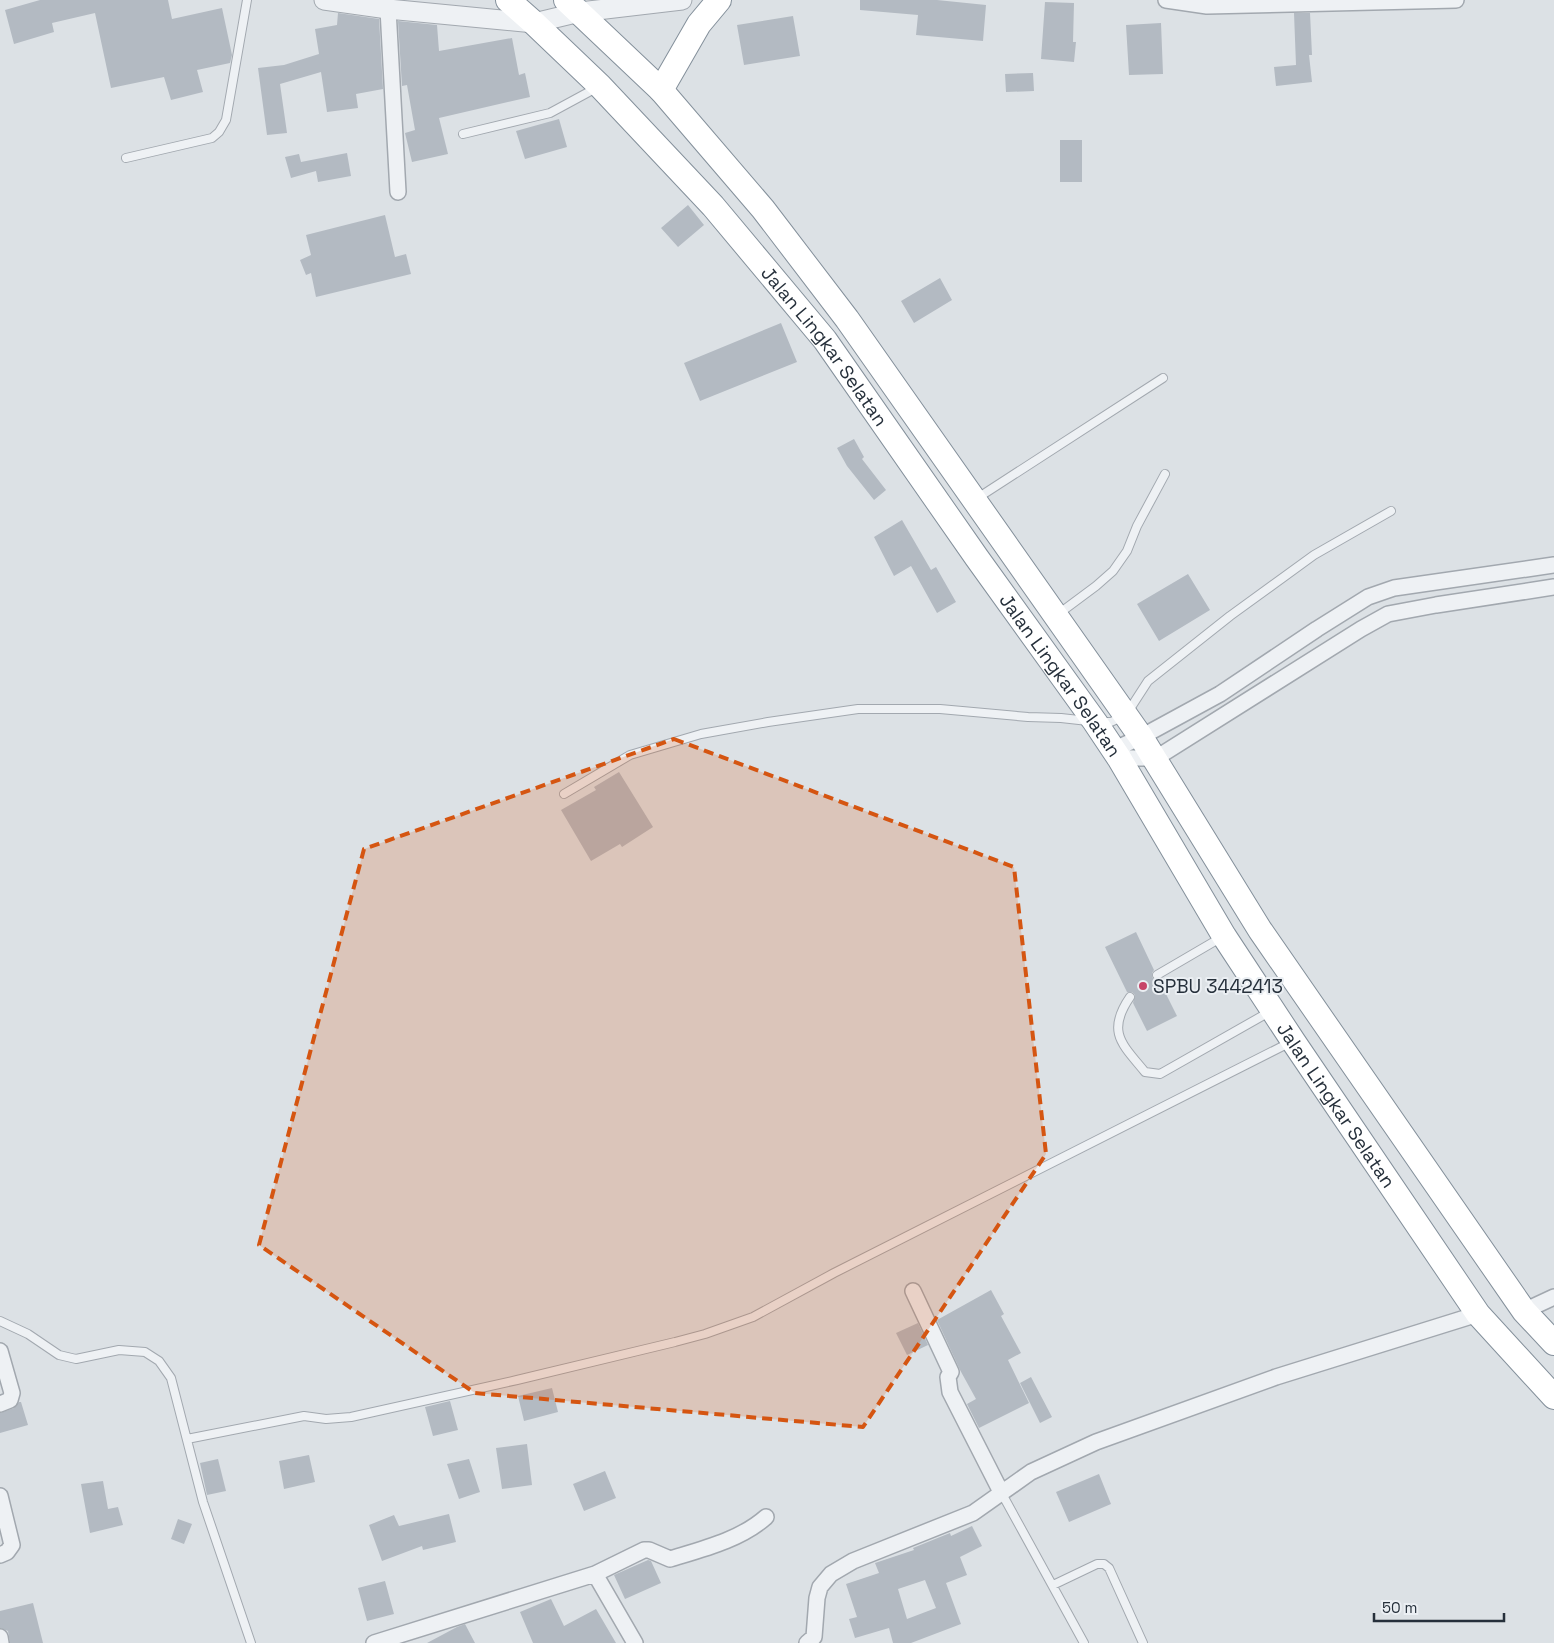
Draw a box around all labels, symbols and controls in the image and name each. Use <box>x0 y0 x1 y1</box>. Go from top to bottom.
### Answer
street label: Jalan Lingkar Selatan <box>756 261 894 431</box>
street label: Jalan Lingkar Selatan <box>994 588 1127 762</box>
place label: SPBU 3442413 <box>1153 974 1283 999</box>
marker: SPBU 3442413 <box>1137 980 1149 992</box>
street label: Jalan Lingkar Selatan <box>1271 1017 1401 1193</box>
scale bar <box>1374 1590 1504 1622</box>
text: 50 m <box>1382 1598 1417 1617</box>

